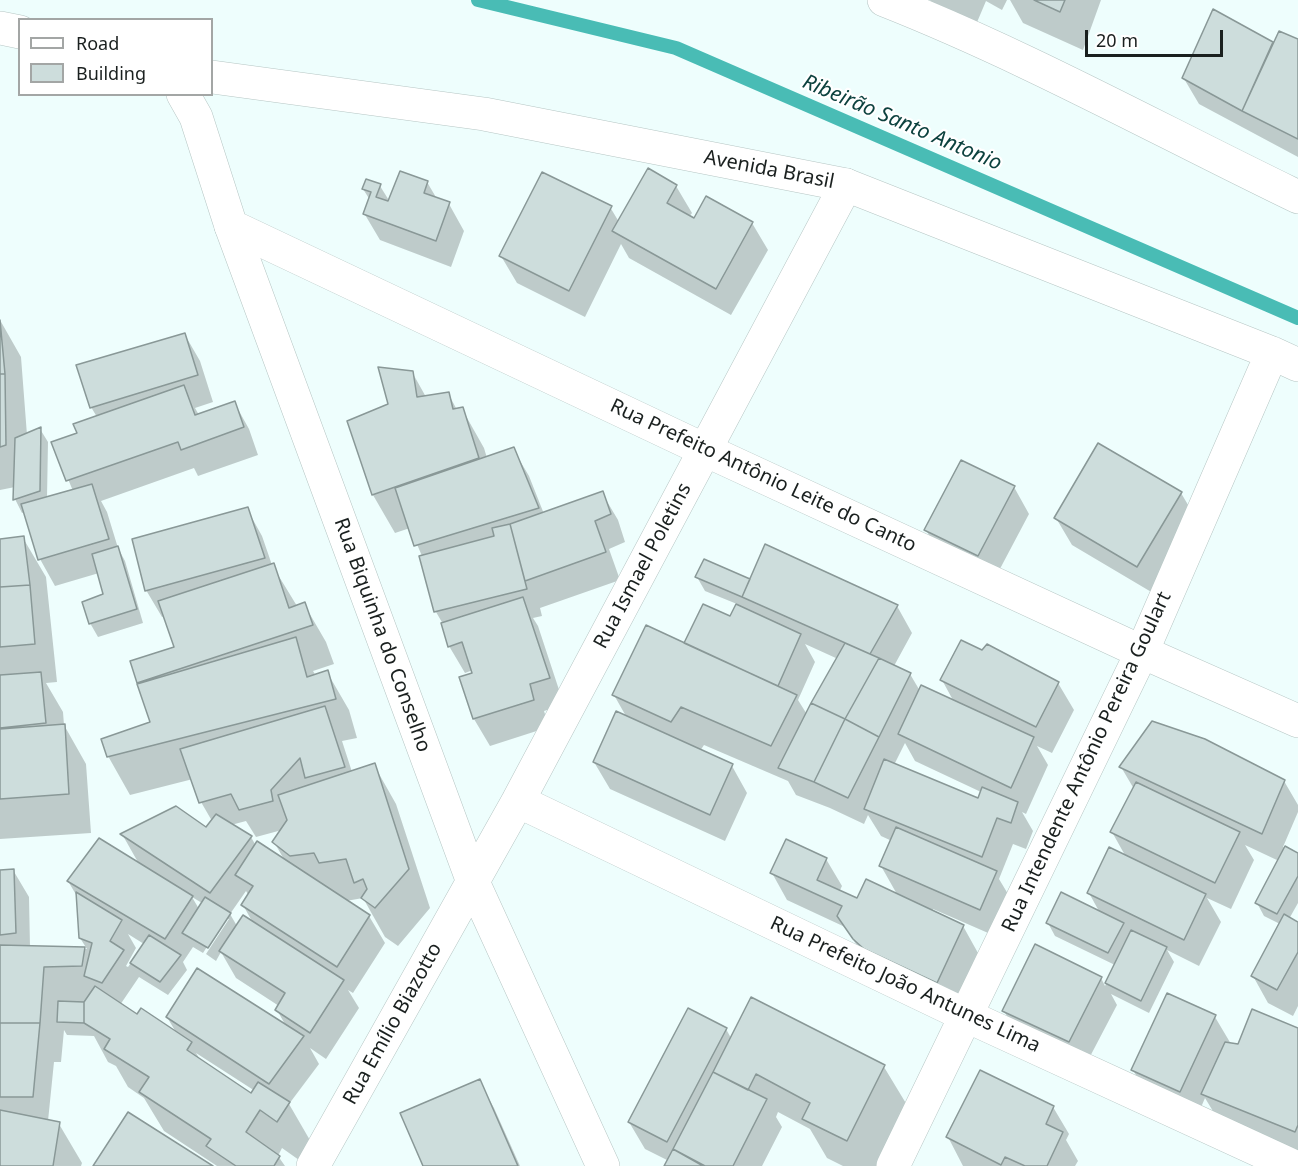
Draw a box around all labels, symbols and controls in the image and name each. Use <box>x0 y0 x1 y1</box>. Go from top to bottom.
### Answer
legend <box>18 18 213 96</box>
scale bar <box>1088 18 1226 56</box>
text: 20 m <box>1096 28 1138 52</box>
text: Road <box>76 31 119 55</box>
text: Building <box>76 61 146 85</box>
water label: Ribeirão Santo Antonio <box>799 70 1005 176</box>
street label: Avenida Brasil <box>702 146 836 194</box>
street label: Rua Prefeito Antônio Leite do Canto <box>606 394 920 558</box>
street label: Rua Ismael Poletins <box>589 479 697 653</box>
street label: Rua Biquinha do Conselho <box>328 515 436 755</box>
street label: Rua Intendente Antônio Pereira Goulart <box>997 588 1177 936</box>
street label: Rua Prefeito João Antunes Lima <box>766 912 1044 1058</box>
street label: Rua Emílio Biazotto <box>339 939 447 1109</box>

